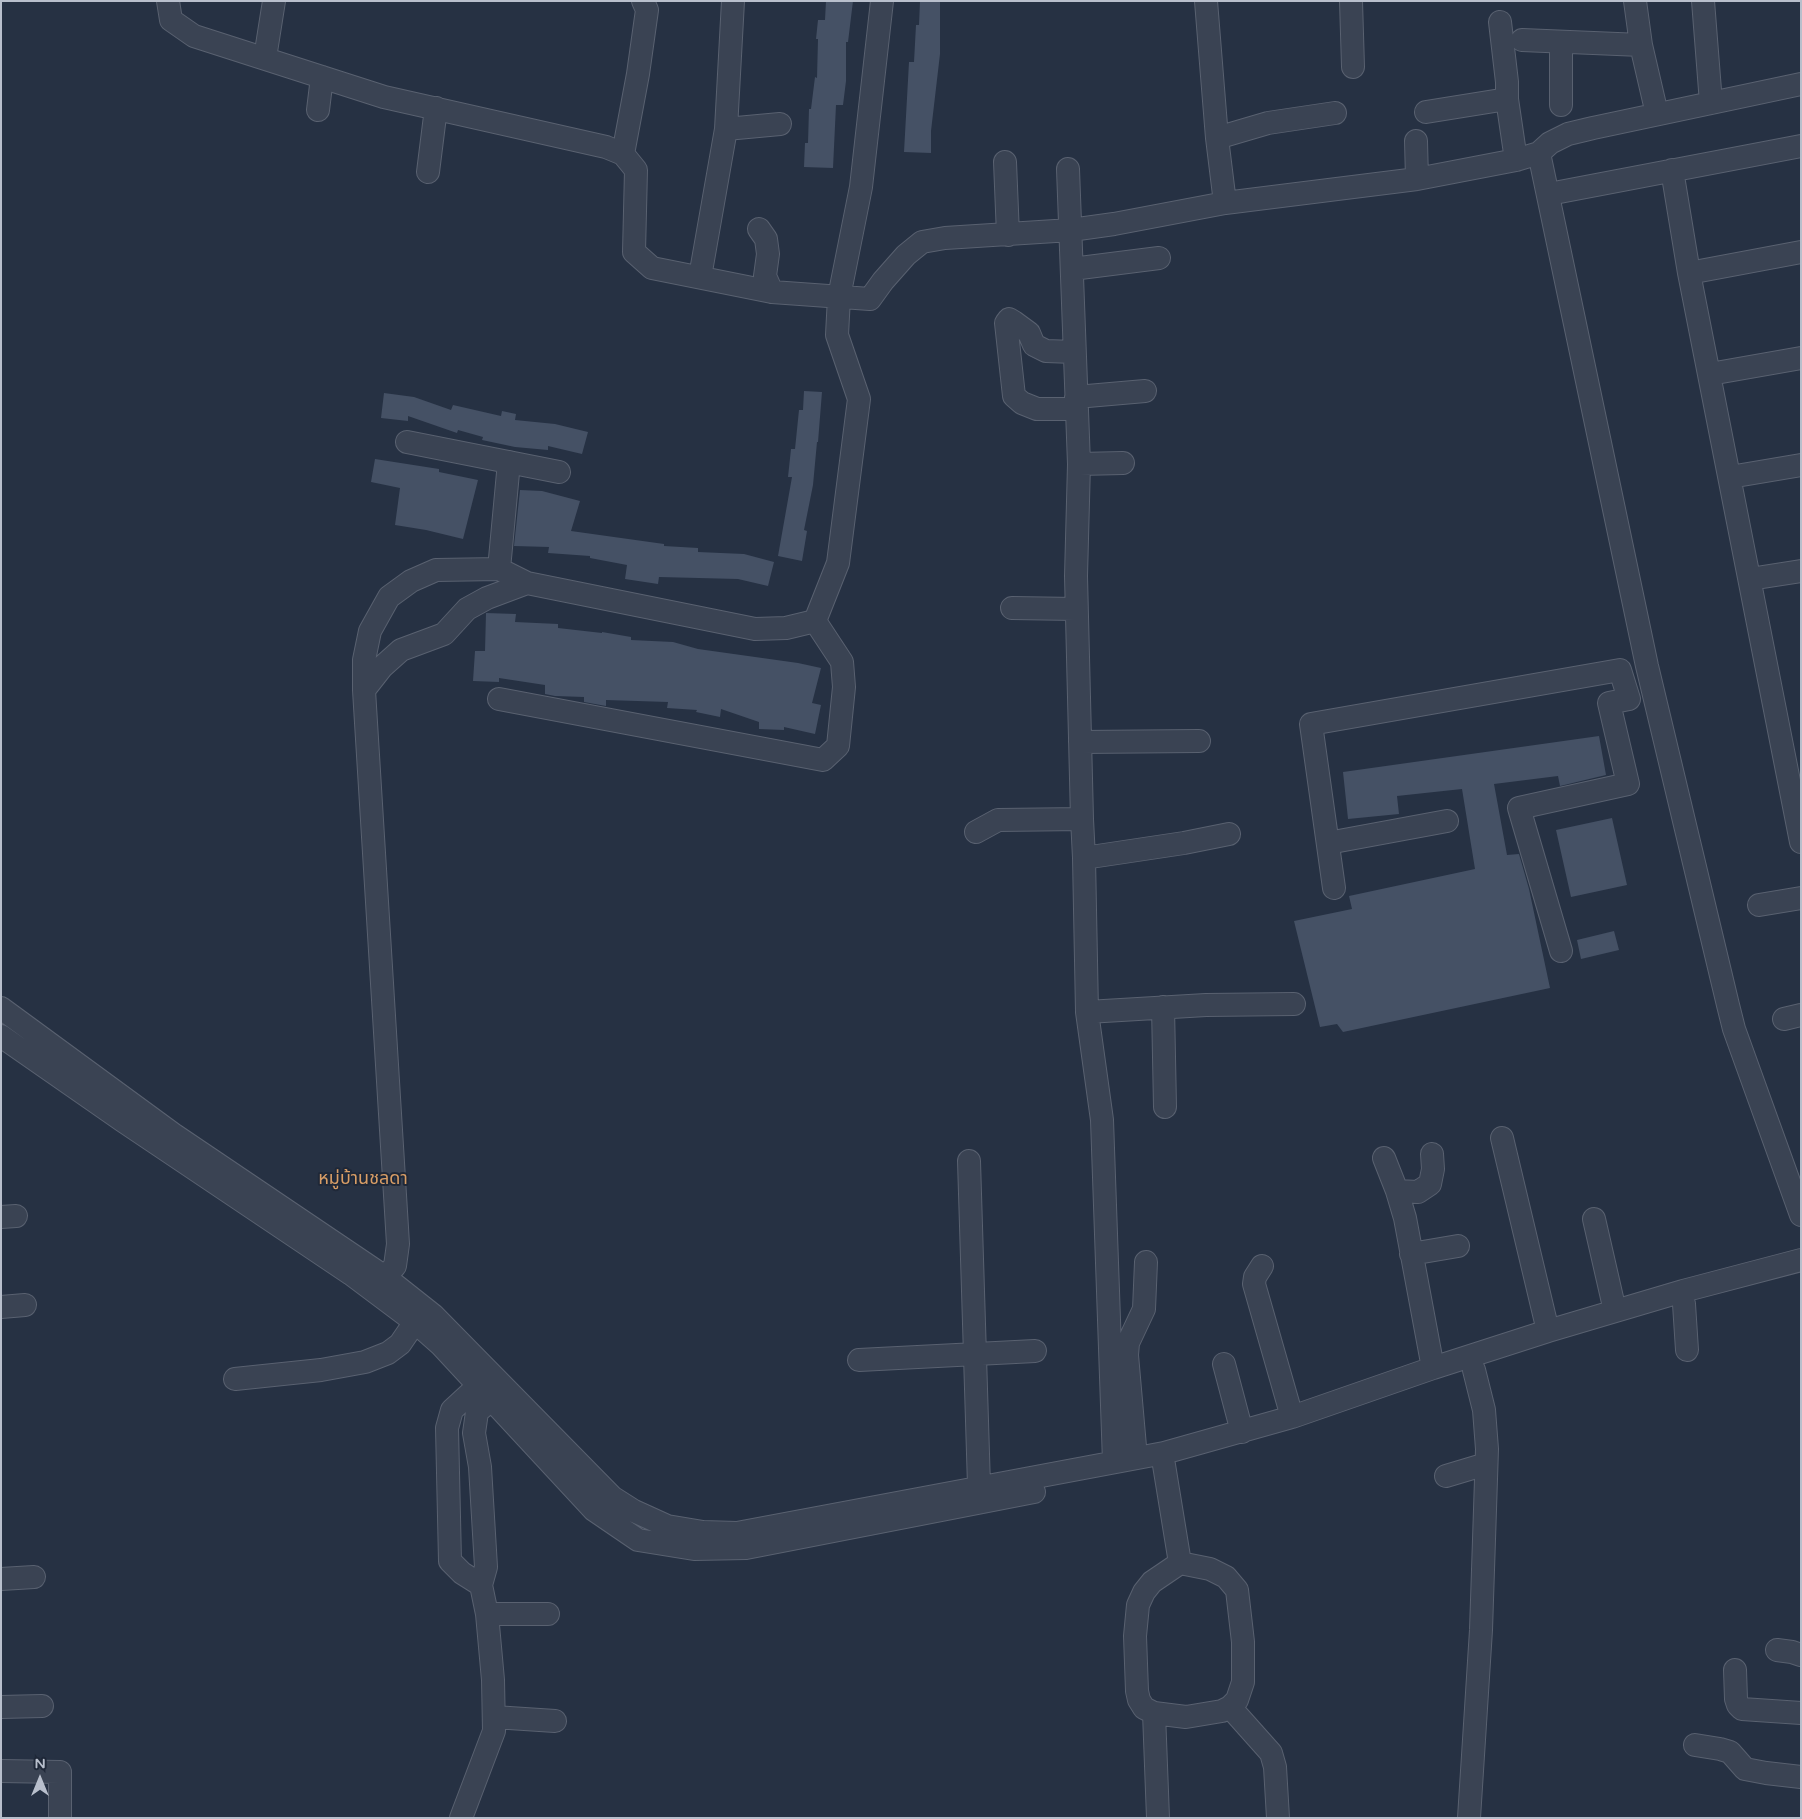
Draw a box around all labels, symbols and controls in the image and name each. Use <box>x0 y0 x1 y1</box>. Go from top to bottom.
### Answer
district label: หมู่บ้านชลดา <box>318 1168 408 1190</box>
north arrow <box>15 1754 65 1804</box>
text: N <box>34 1755 46 1772</box>

